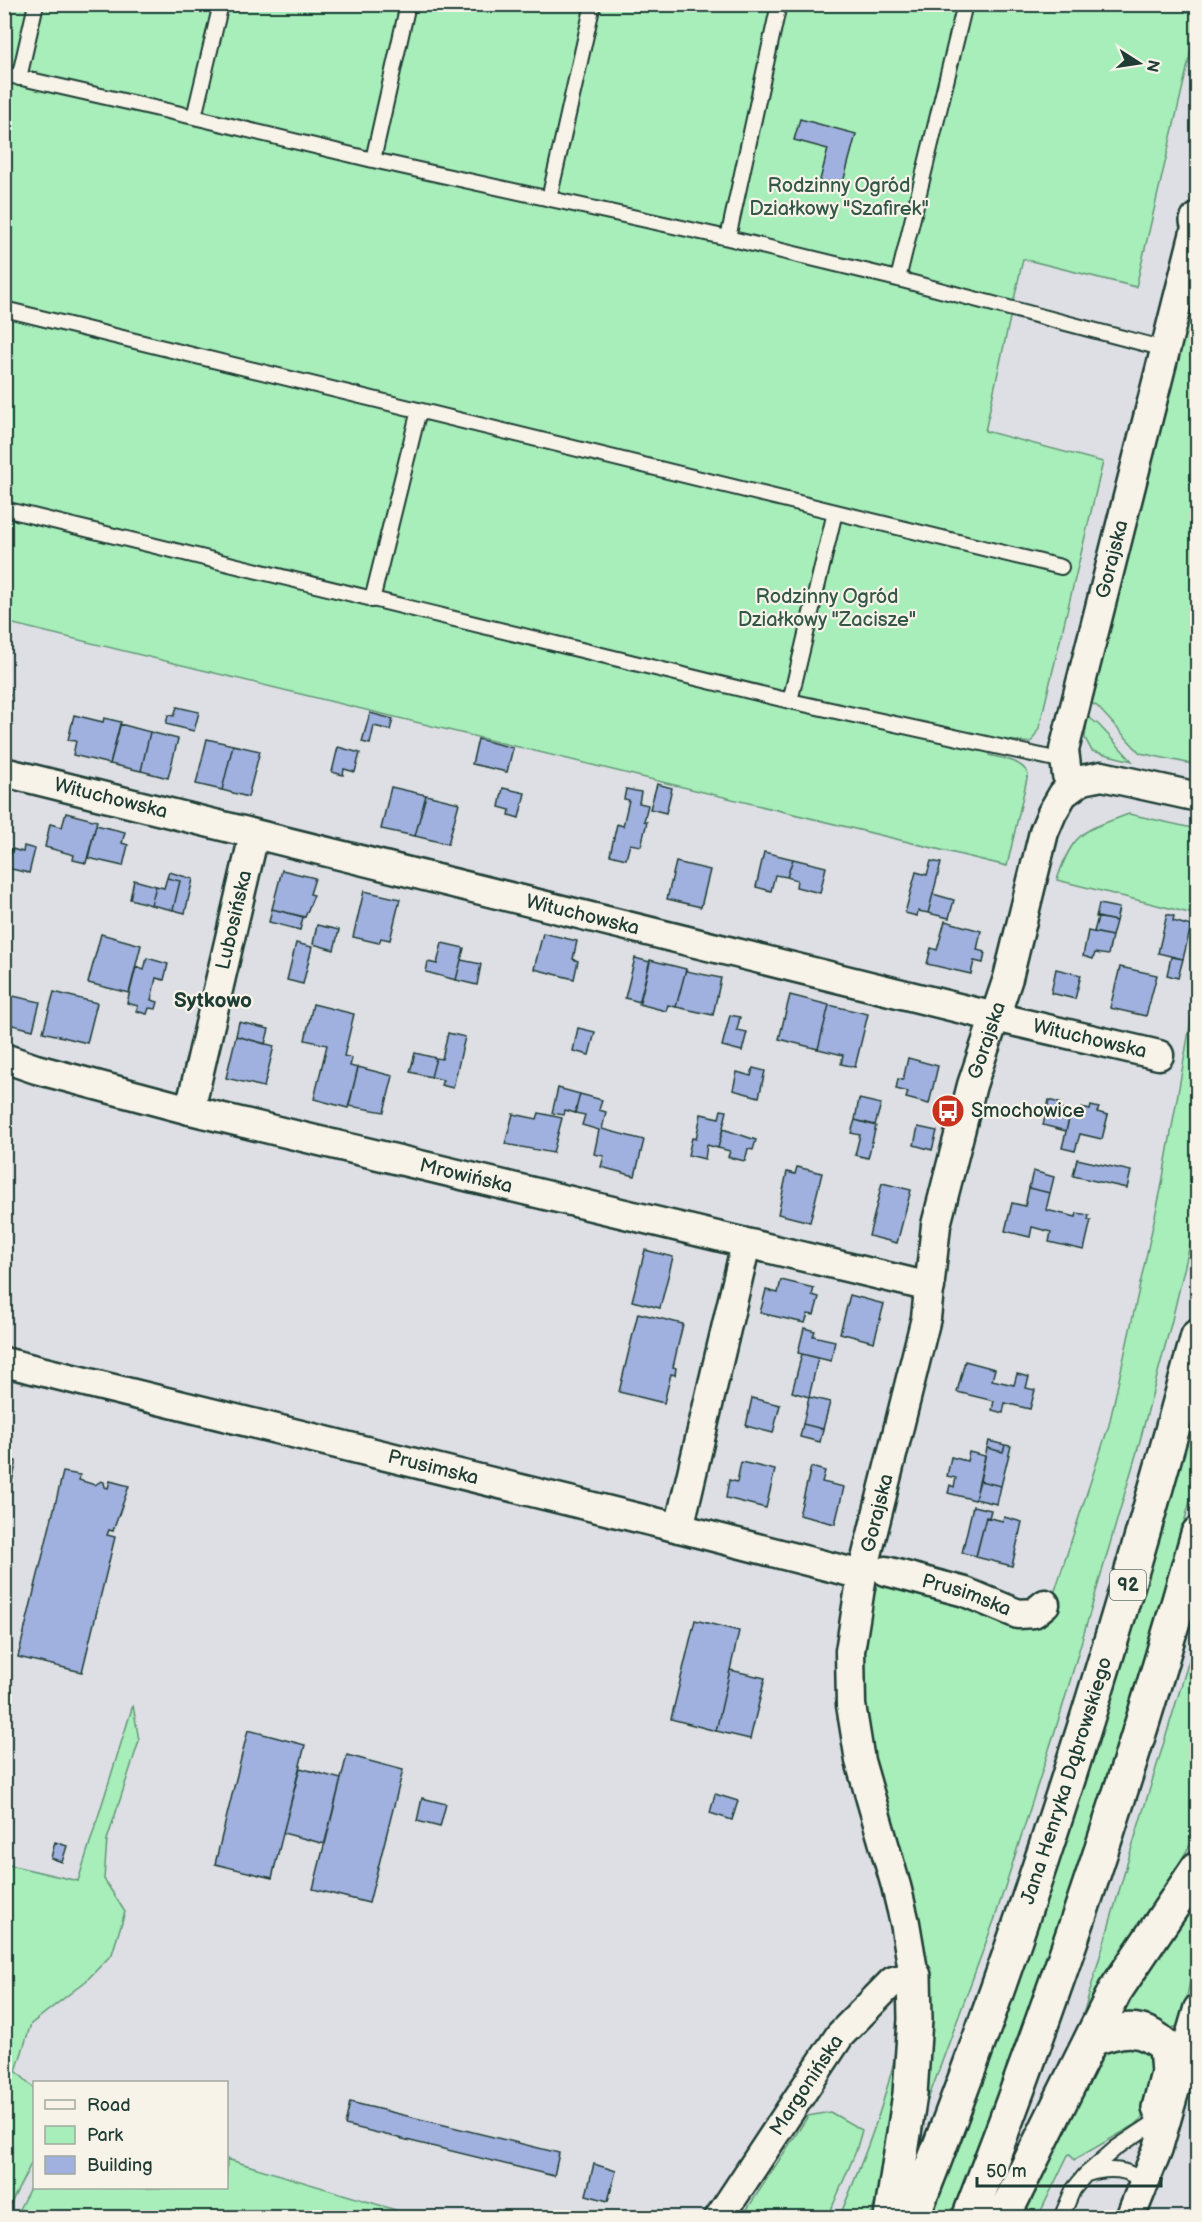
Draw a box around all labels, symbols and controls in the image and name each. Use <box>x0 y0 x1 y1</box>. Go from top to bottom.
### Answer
north arrow <box>1109 33 1169 93</box>
text: N <box>1142 58 1163 74</box>
park label: Rodzinny Ogród Działkowy "Szafirek" <box>749 174 929 221</box>
street label: Gorajska <box>1091 518 1134 601</box>
park label: Rodzinny Ogród Działkowy "Zacisze" <box>738 585 916 632</box>
street label: Wituchowska <box>51 773 170 824</box>
street label: Lubosińska <box>211 868 257 972</box>
street label: Wituchowska <box>523 889 642 941</box>
district label: Sytkowo <box>174 988 252 1013</box>
street label: Gorajska <box>963 999 1011 1082</box>
street label: Wituchowska <box>1030 1014 1149 1064</box>
bus stop icon: Smochowice <box>930 1093 966 1129</box>
place label: Smochowice <box>971 1099 1085 1123</box>
street label: Mrowińska <box>417 1153 515 1199</box>
street label: Prusimska <box>385 1445 481 1490</box>
street label: Gorajska <box>856 1471 899 1555</box>
street label: Prusimska <box>919 1569 1015 1622</box>
road number: 92 <box>1110 1570 1146 1600</box>
street label: Jana Henryka Dąbrowskiego <box>1016 1654 1117 1907</box>
street label: Margonińska <box>765 2030 849 2140</box>
legend <box>33 2081 228 2189</box>
text: Road <box>87 2095 131 2116</box>
text: Park <box>87 2125 123 2146</box>
scale bar <box>977 2150 1162 2188</box>
text: Building <box>87 2155 153 2176</box>
text: 50 m <box>986 2161 1027 2182</box>

